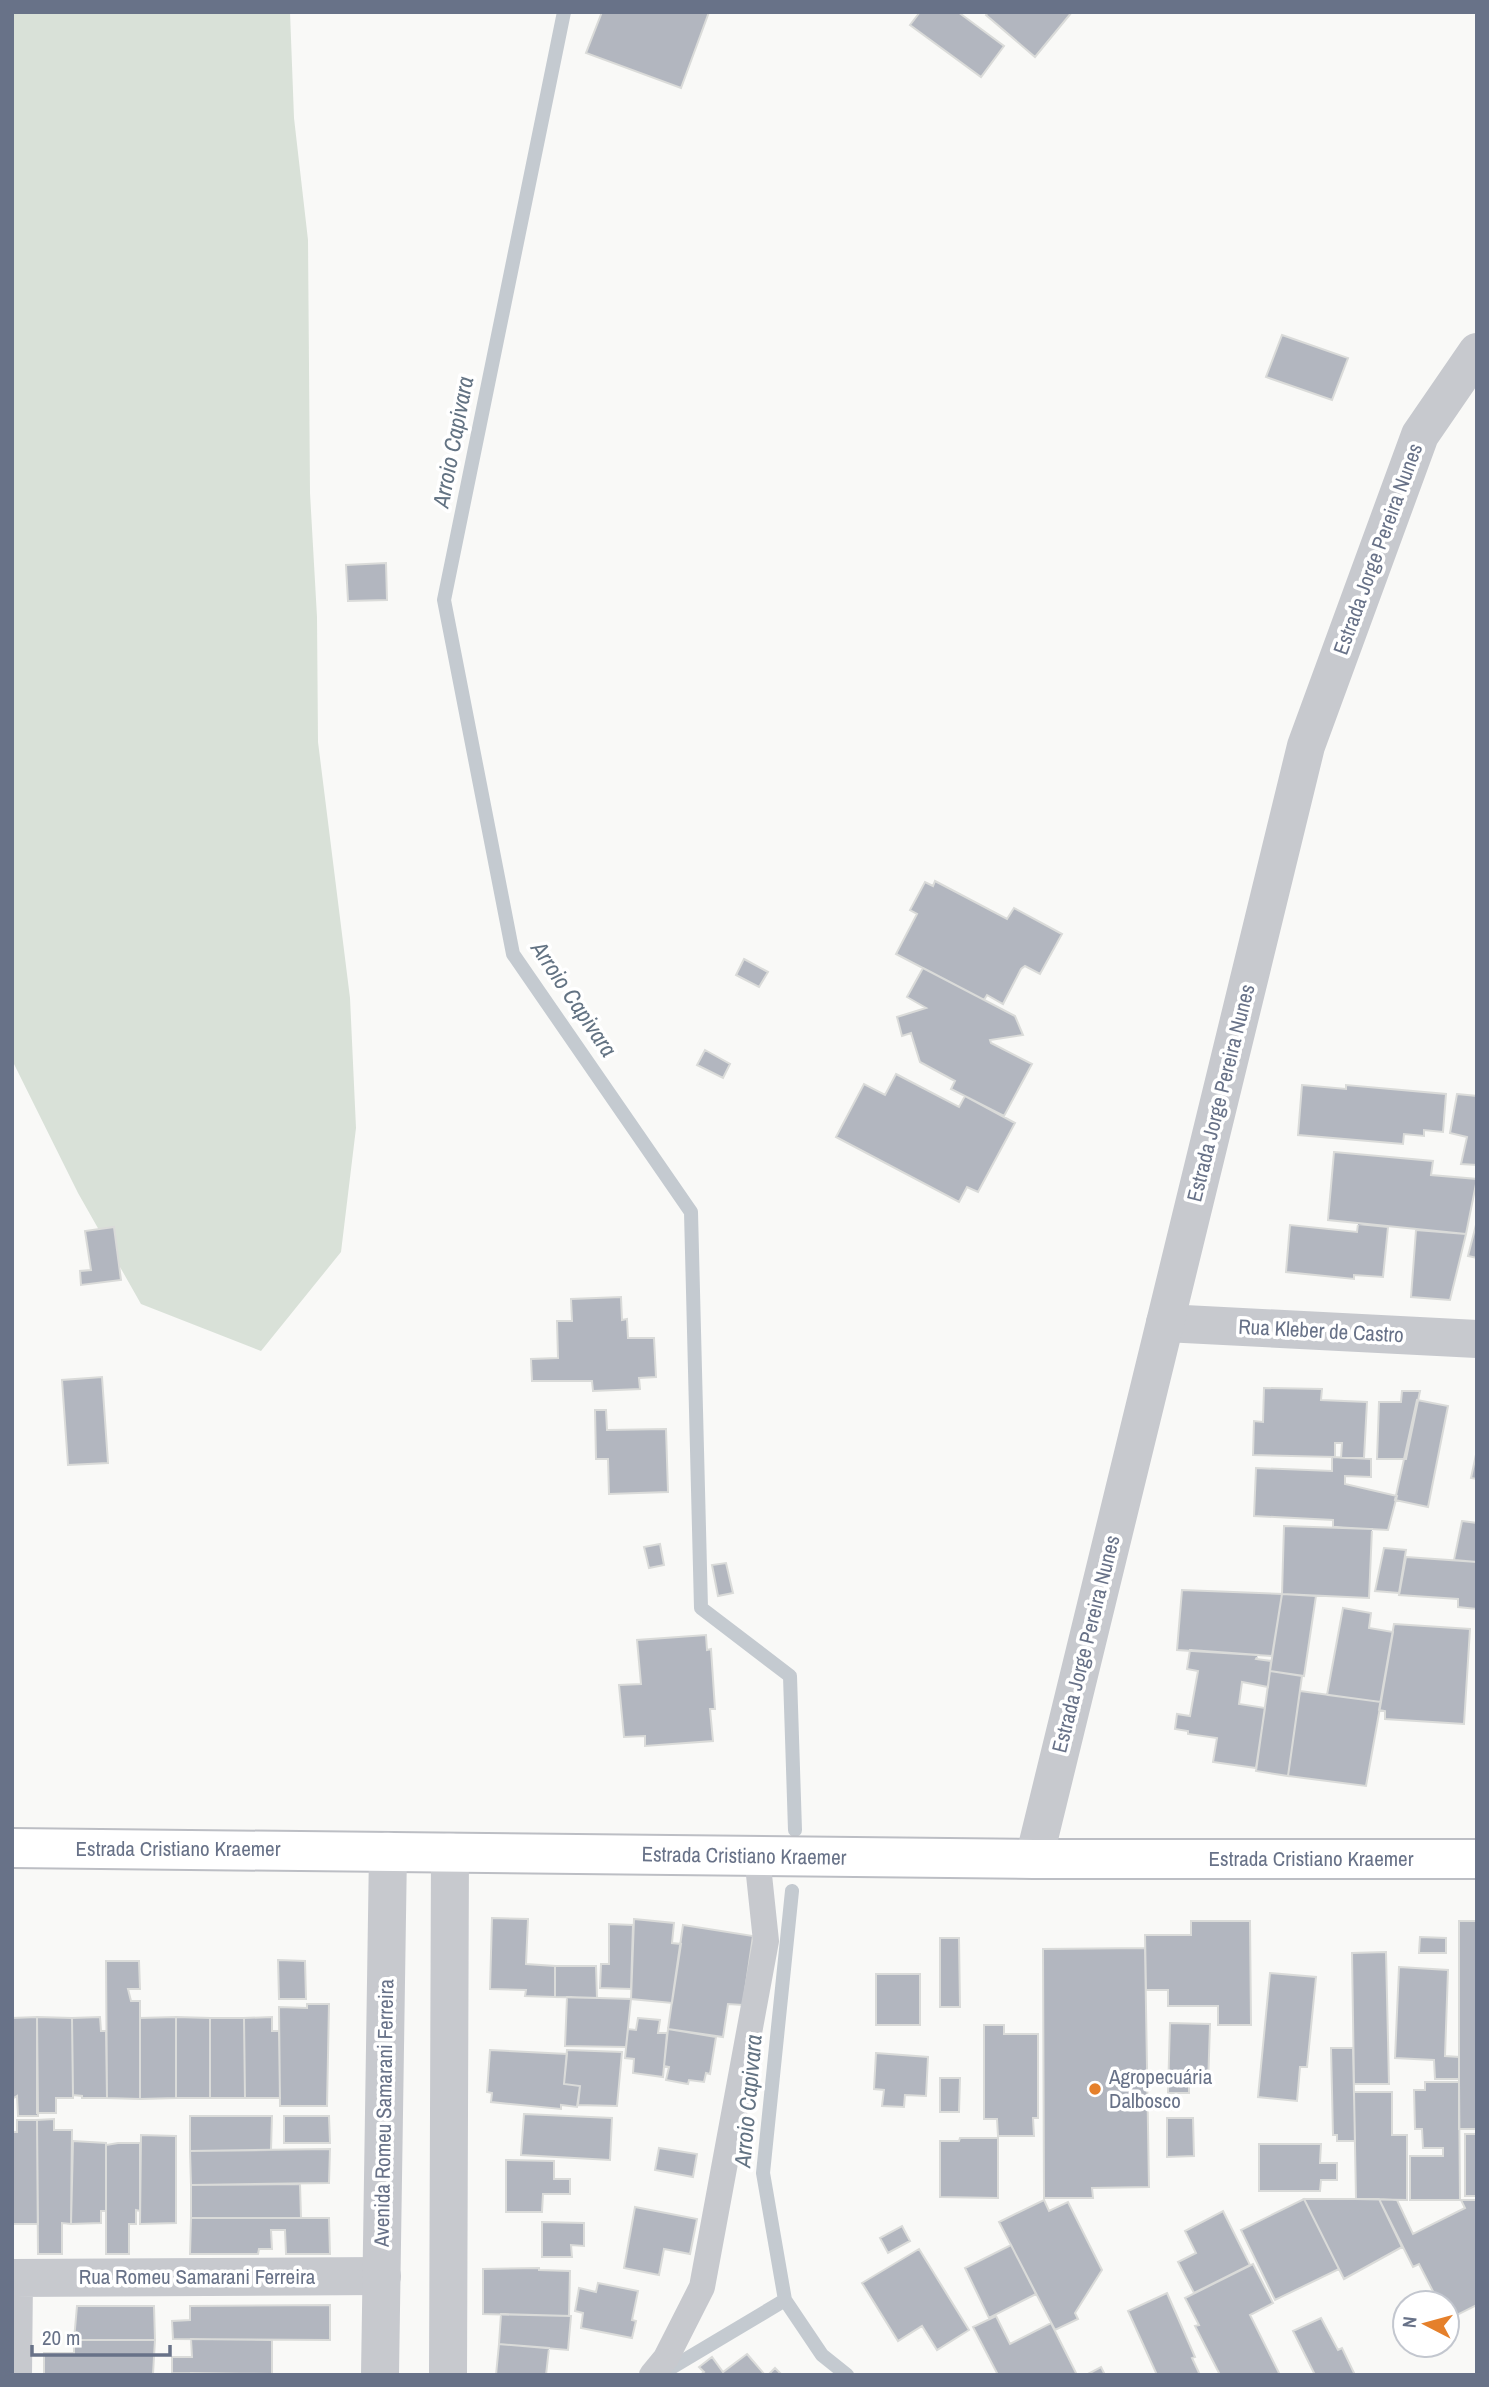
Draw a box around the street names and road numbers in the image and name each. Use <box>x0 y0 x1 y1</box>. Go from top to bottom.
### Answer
street label: Estrada Jorge Pereira Nunes <box>1326 439 1429 659</box>
street label: Estrada Jorge Pereira Nunes <box>1179 981 1262 1205</box>
street label: Rua Kleber de Castro <box>1238 1312 1404 1349</box>
street label: Estrada Jorge Pereira Nunes <box>1044 1532 1127 1756</box>
street label: Estrada Cristiano Kraemer <box>76 1834 281 1863</box>
street label: Estrada Cristiano Kraemer <box>641 1839 847 1872</box>
street label: Estrada Cristiano Kraemer <box>1209 1844 1414 1873</box>
street label: Avenida Romeu Samarani Ferreira <box>367 1978 400 2248</box>
street label: Rua Romeu Samarani Ferreira <box>79 2262 316 2291</box>

